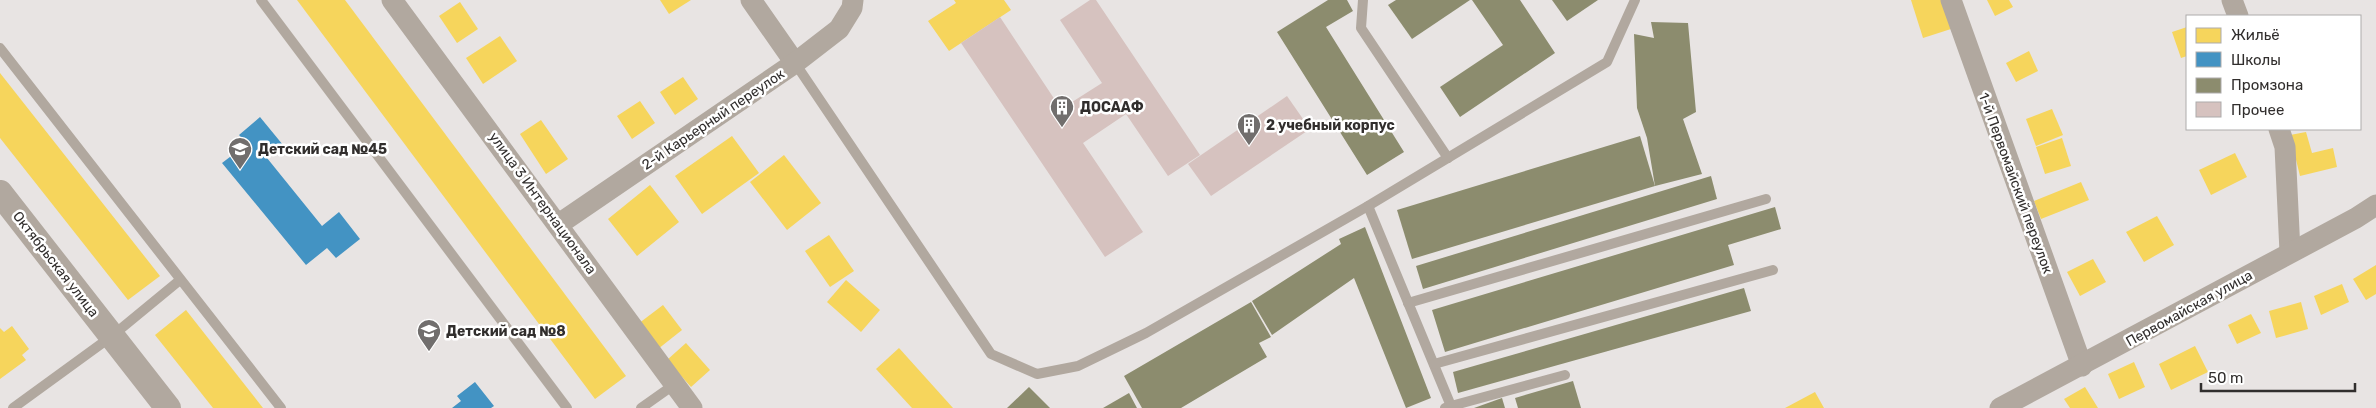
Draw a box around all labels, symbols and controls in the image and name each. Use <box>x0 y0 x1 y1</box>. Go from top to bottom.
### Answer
legend <box>2186 15 2361 130</box>
text: Жильё <box>2231 26 2280 44</box>
text: Школы <box>2231 51 2281 69</box>
street label: 2-й Карьерный переулок <box>639 65 788 173</box>
text: Промзона <box>2231 76 2303 94</box>
street label: 1-й Первомайский переулок <box>1975 90 2056 276</box>
building icon: ДОСААФ <box>1049 94 1075 128</box>
place label: ДОСААФ <box>1080 99 1144 116</box>
text: Прочее <box>2231 101 2284 119</box>
building icon: 2 учебный корпус <box>1236 112 1262 146</box>
place label: 2 учебный корпус <box>1266 117 1395 134</box>
street label: улица 3 Интернационала <box>485 129 600 278</box>
school or university icon: Детский сад №45 <box>227 136 253 170</box>
place label: Детский сад №45 <box>258 141 387 158</box>
street label: Октябрьская улица <box>9 208 102 321</box>
street label: Первомайская улица <box>2123 267 2256 350</box>
school or university icon: Детский сад №8 <box>416 318 442 352</box>
place label: Детский сад №8 <box>446 323 566 340</box>
scale bar <box>2201 360 2355 392</box>
text: 50 m <box>2208 369 2243 387</box>

